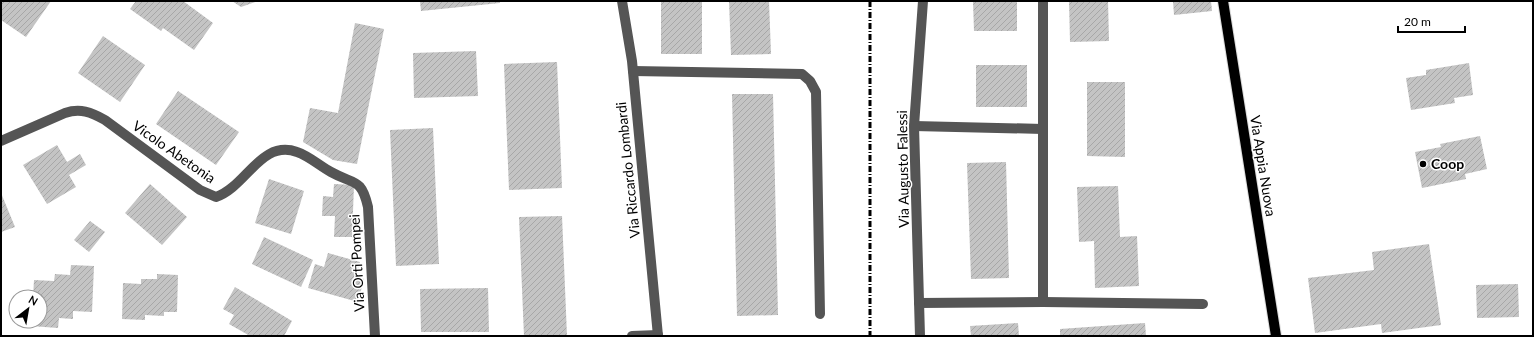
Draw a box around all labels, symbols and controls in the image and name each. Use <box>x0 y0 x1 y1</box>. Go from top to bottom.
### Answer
scale bar <box>1398 8 1465 34</box>
text: 20 m <box>1404 14 1431 29</box>
street label: Via Riccardo Lombardi <box>612 101 643 239</box>
street label: Via Augusto Falessi <box>893 110 912 228</box>
street label: Via Appia Nuova <box>1247 114 1280 218</box>
street label: Vicolo Abetonia <box>130 117 219 186</box>
place label: Coop <box>1431 155 1464 172</box>
marker: Coop <box>1418 159 1428 169</box>
street label: Via Orti Pompei <box>345 214 368 312</box>
north arrow <box>8 289 48 329</box>
text: N <box>26 292 40 308</box>

